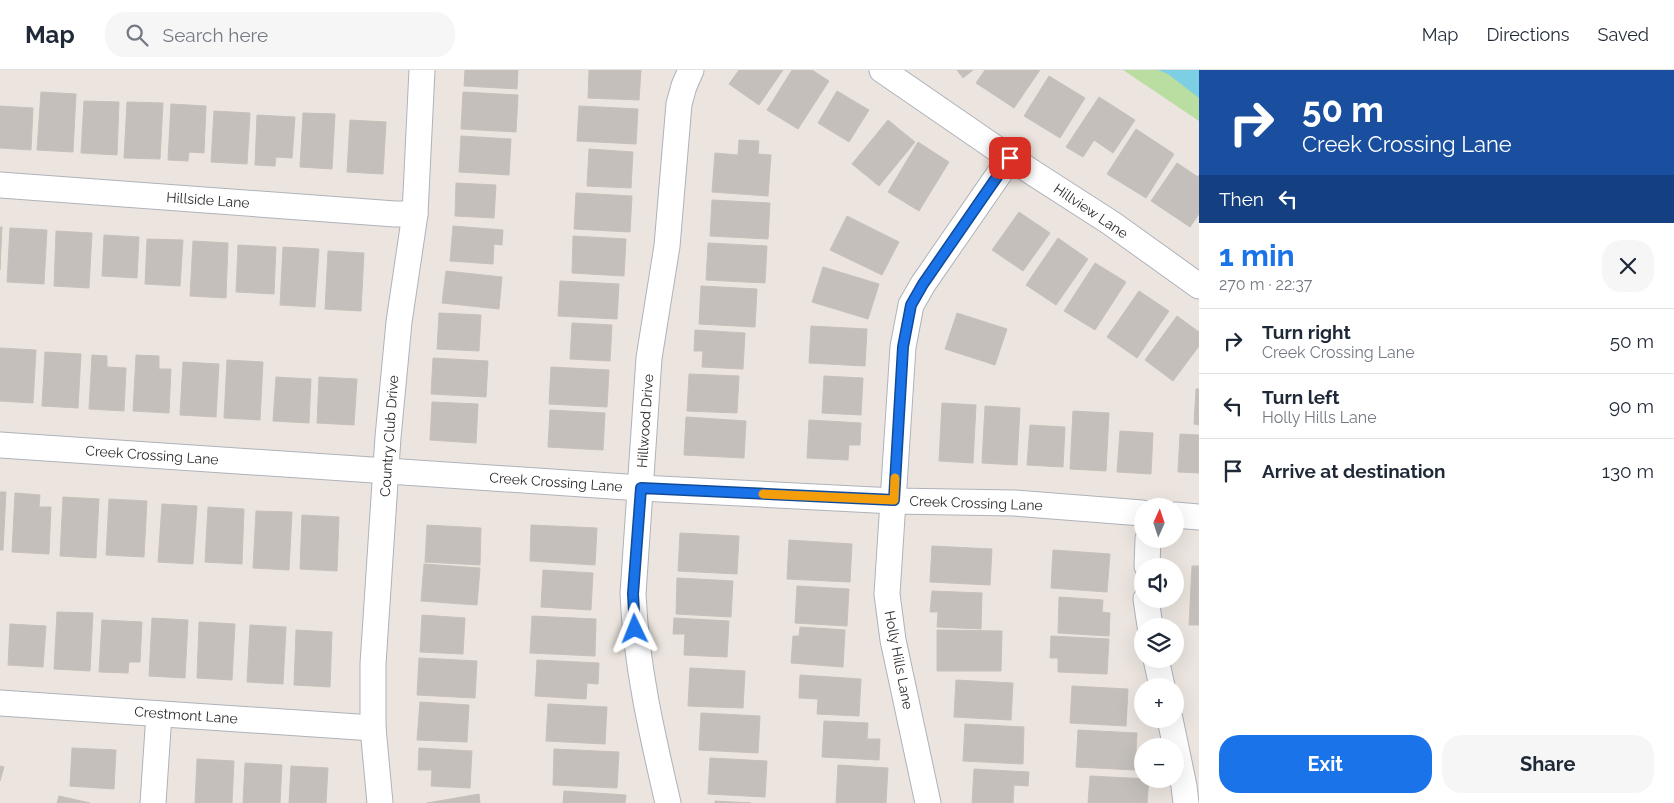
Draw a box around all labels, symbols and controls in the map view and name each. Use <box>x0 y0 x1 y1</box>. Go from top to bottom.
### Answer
search box <box>105 12 455 57</box>
text: Map <box>25 20 75 49</box>
icon: search <box>123 21 151 49</box>
text: Search here <box>163 24 268 46</box>
text: Map <box>1422 24 1458 45</box>
text: Directions <box>1486 24 1570 45</box>
text: Saved <box>1598 24 1649 45</box>
text: 50 m <box>1302 89 1384 130</box>
icon: right <box>1219 90 1284 155</box>
text: Creek Crossing Lane <box>1302 131 1512 157</box>
pin <box>989 137 1031 179</box>
icon: arrive <box>996 144 1024 172</box>
street label: Hillview Lane <box>1051 180 1131 242</box>
icon: left <box>1274 185 1302 213</box>
text: Then <box>1219 188 1264 210</box>
street label: Hillside Lane <box>166 189 250 211</box>
text: 1 min <box>1219 238 1295 273</box>
button: close <box>1602 240 1654 292</box>
text: 270 m · 22:37 <box>1219 275 1312 294</box>
text: Turn right <box>1262 321 1351 343</box>
icon: right <box>1219 327 1247 355</box>
text: 50 m <box>1610 330 1654 352</box>
text: Creek Crossing Lane <box>1262 343 1415 362</box>
street label: Hillwood Drive <box>634 373 656 469</box>
street label: Country Club Drive <box>377 375 401 497</box>
text: Turn left <box>1262 386 1339 408</box>
icon: left <box>1219 392 1247 420</box>
text: 90 m <box>1609 395 1654 417</box>
text: Holly Hills Lane <box>1262 408 1377 427</box>
street label: Creek Crossing Lane <box>85 442 219 468</box>
icon: arrive <box>1219 457 1247 485</box>
text: Arrive at destination <box>1262 460 1446 482</box>
text: 130 m <box>1602 460 1654 482</box>
street label: Creek Crossing Lane <box>489 469 623 495</box>
street label: Creek Crossing Lane <box>909 493 1043 513</box>
north arrow <box>1134 498 1184 548</box>
map controls <box>1134 498 1184 788</box>
button: sound <box>1134 558 1184 608</box>
position arrow <box>608 602 660 654</box>
street label: Holly Hills Lane <box>882 609 916 711</box>
button: layers <box>1134 618 1184 668</box>
button: + <box>1134 678 1184 728</box>
street label: Crestmont Lane <box>134 703 238 727</box>
button: Exit <box>1219 735 1432 793</box>
button: Share <box>1442 735 1654 793</box>
button: − <box>1134 738 1184 788</box>

